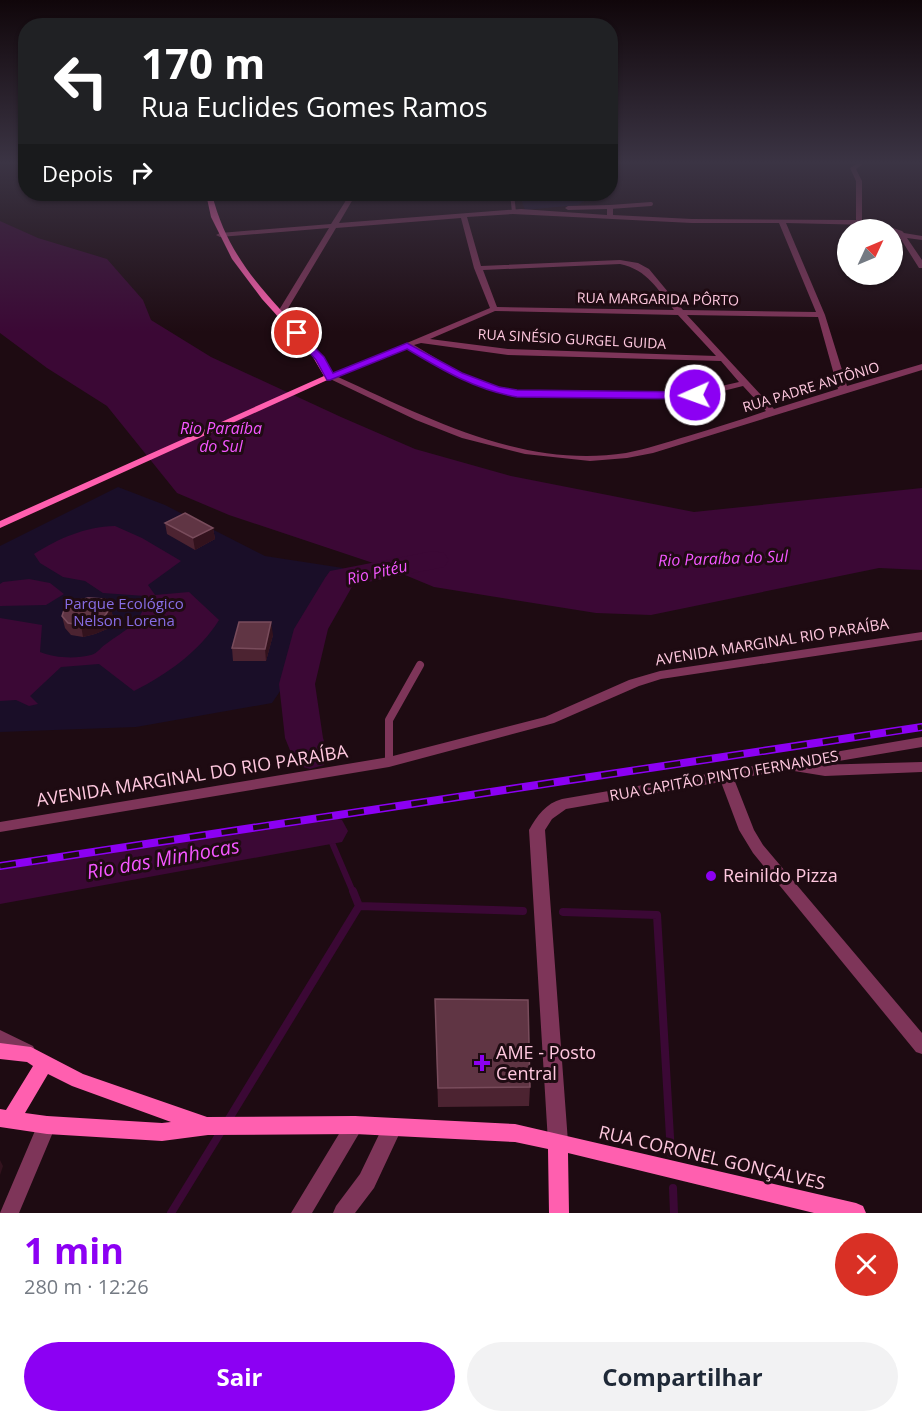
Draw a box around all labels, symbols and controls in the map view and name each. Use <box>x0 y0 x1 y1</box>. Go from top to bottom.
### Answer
text: 170 m <box>141 34 265 91</box>
icon: left <box>42 42 120 120</box>
text: Rua Euclides Gomes Ramos <box>141 88 488 125</box>
icon: right <box>125 156 158 189</box>
text: Depois <box>42 158 113 188</box>
north arrow <box>837 219 903 285</box>
map controls <box>837 219 903 285</box>
street label: RUA MARGARIDA PÔRTO <box>577 288 739 309</box>
pin <box>271 307 322 358</box>
icon: arrive <box>280 316 313 349</box>
street label: RUA SINÉSIO GURGEL GUIDA <box>477 324 667 353</box>
street label: RUA PADRE ANTÔNIO <box>740 357 882 416</box>
position arrow <box>663 363 727 427</box>
water label: Rio Paraíba do Sul <box>180 417 262 457</box>
water label: Rio Paraíba do Sul <box>658 545 789 571</box>
water label: Rio Pitéu <box>344 554 410 590</box>
park label: Parque Ecológico Nelson Lorena <box>64 593 184 630</box>
street label: AVENIDA MARGINAL RIO PARAÍBA <box>654 613 890 669</box>
street label: AVENIDA MARGINAL DO RIO PARAÍBA <box>34 738 350 811</box>
street label: RUA CAPITÃO PINTO FERNANDES <box>608 745 840 805</box>
water label: Rio das Minhocas <box>84 832 242 885</box>
place label: Reinildo Pizza <box>723 863 838 887</box>
marker: Reinildo Pizza <box>704 869 718 883</box>
place label: AME - Posto Central <box>496 1040 596 1085</box>
marker: AME - Posto Central <box>473 1054 491 1072</box>
street label: RUA CORONEL GONÇALVES <box>597 1119 828 1195</box>
text: 1 min <box>24 1226 124 1275</box>
button: close <box>835 1233 898 1296</box>
text: 280 m · 12:26 <box>24 1273 149 1300</box>
button: Sair <box>24 1342 455 1411</box>
button: Compartilhar <box>467 1342 898 1411</box>

